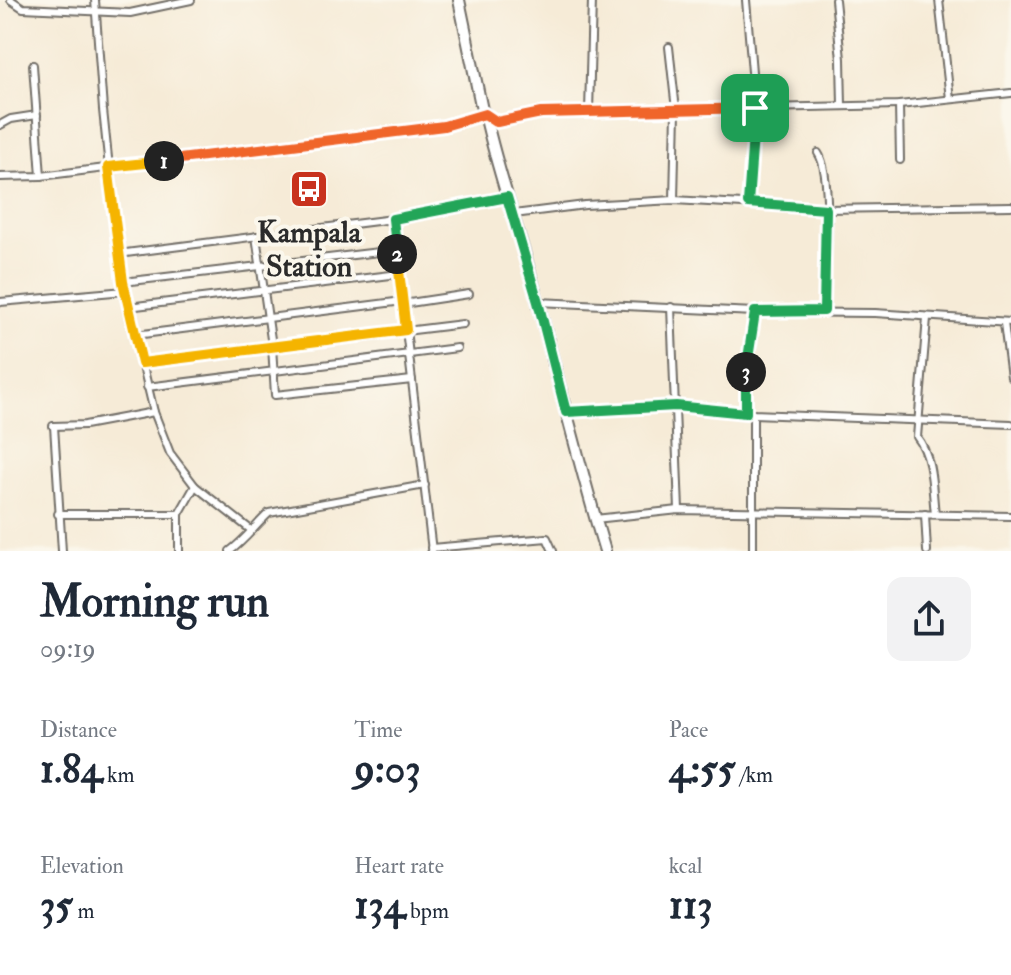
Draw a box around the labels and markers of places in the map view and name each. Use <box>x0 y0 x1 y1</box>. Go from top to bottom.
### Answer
pin <box>721 74 789 142</box>
pin: 1 <box>144 141 184 181</box>
bus stop icon: Kampala Station <box>288 168 330 210</box>
place label: Kampala Station <box>257 214 363 285</box>
pin: 2 <box>377 234 417 274</box>
pin: 3 <box>726 352 766 392</box>

